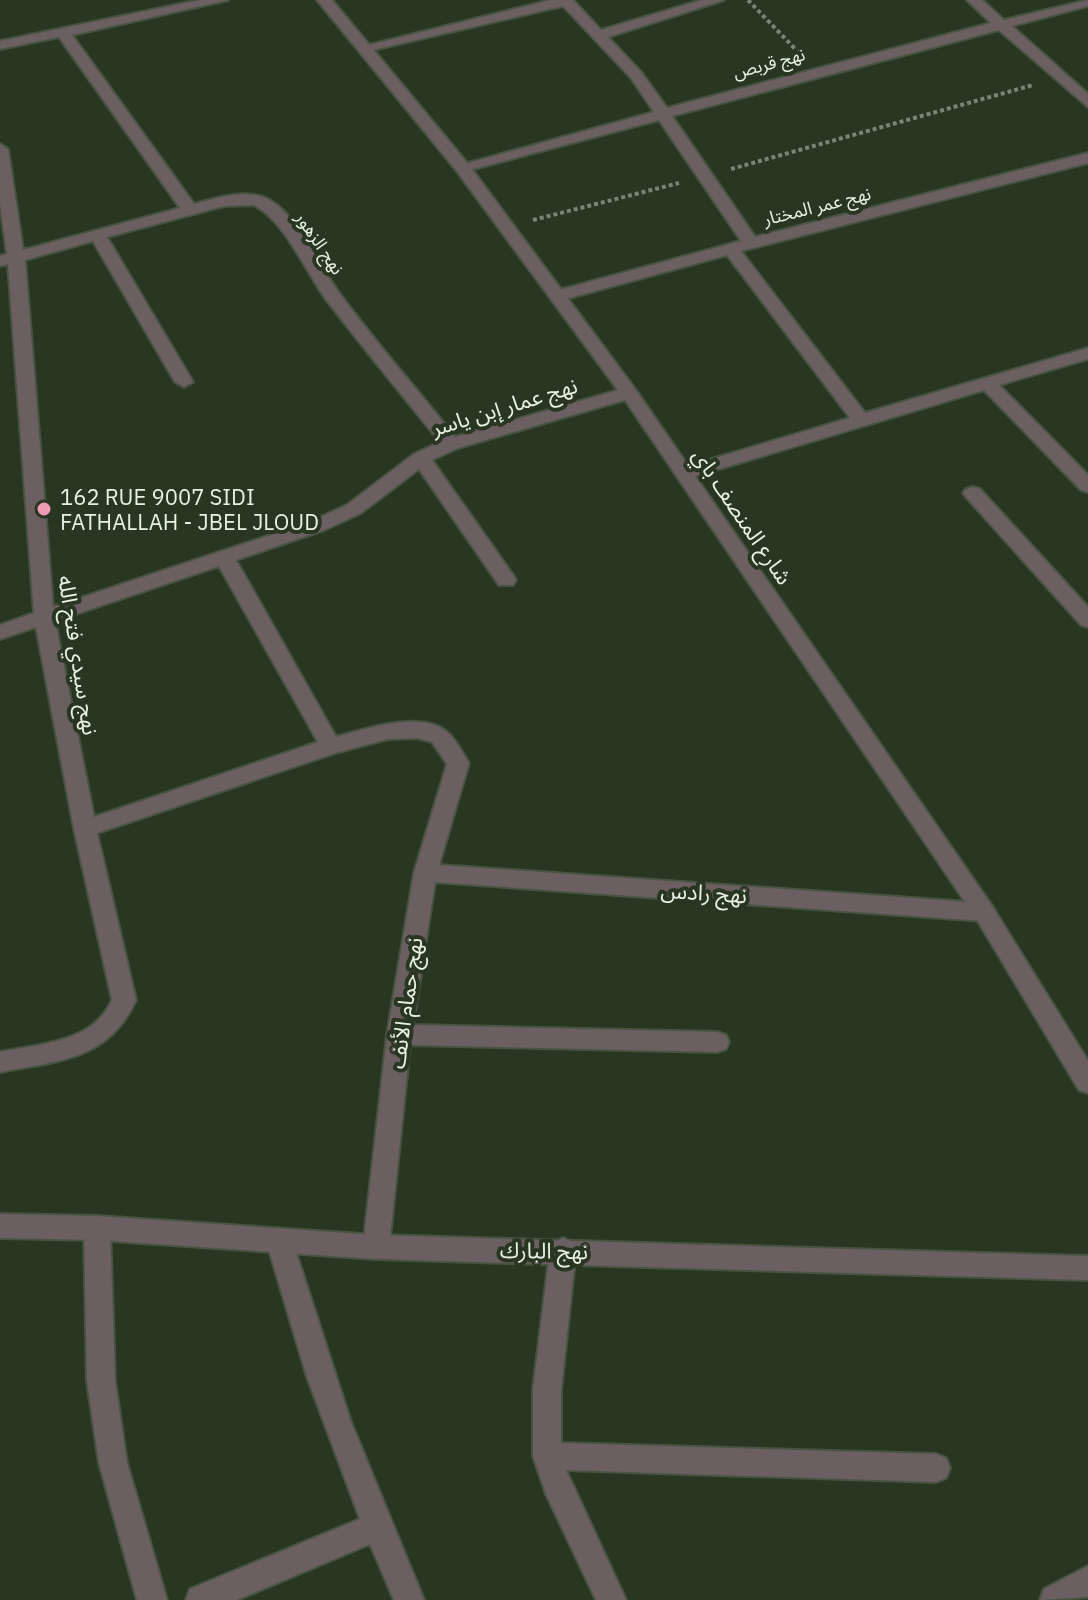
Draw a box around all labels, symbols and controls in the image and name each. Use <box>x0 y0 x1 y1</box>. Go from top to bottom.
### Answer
street label: نهج قربص <box>730 42 808 86</box>
street label: نهج عمر المختار <box>760 182 874 233</box>
street label: نهج الزهور <box>288 206 349 280</box>
street label: نهج عمار إبن ياسر <box>426 370 581 445</box>
street label: شارع المنصف باي <box>684 442 799 592</box>
place label: 162 RUE 9007 SIDI FATHALLAH - JBEL JLOUD <box>60 482 319 536</box>
marker: 162 RUE 9007 SIDI FATHALLAH - JBEL JLOUD <box>35 500 53 518</box>
street label: نهج سيدي فتح الله <box>49 573 106 737</box>
street label: نهج رادس <box>660 875 748 912</box>
street label: نهج حمام الأنف <box>381 935 432 1071</box>
street label: نهج البارك <box>500 1235 588 1268</box>

